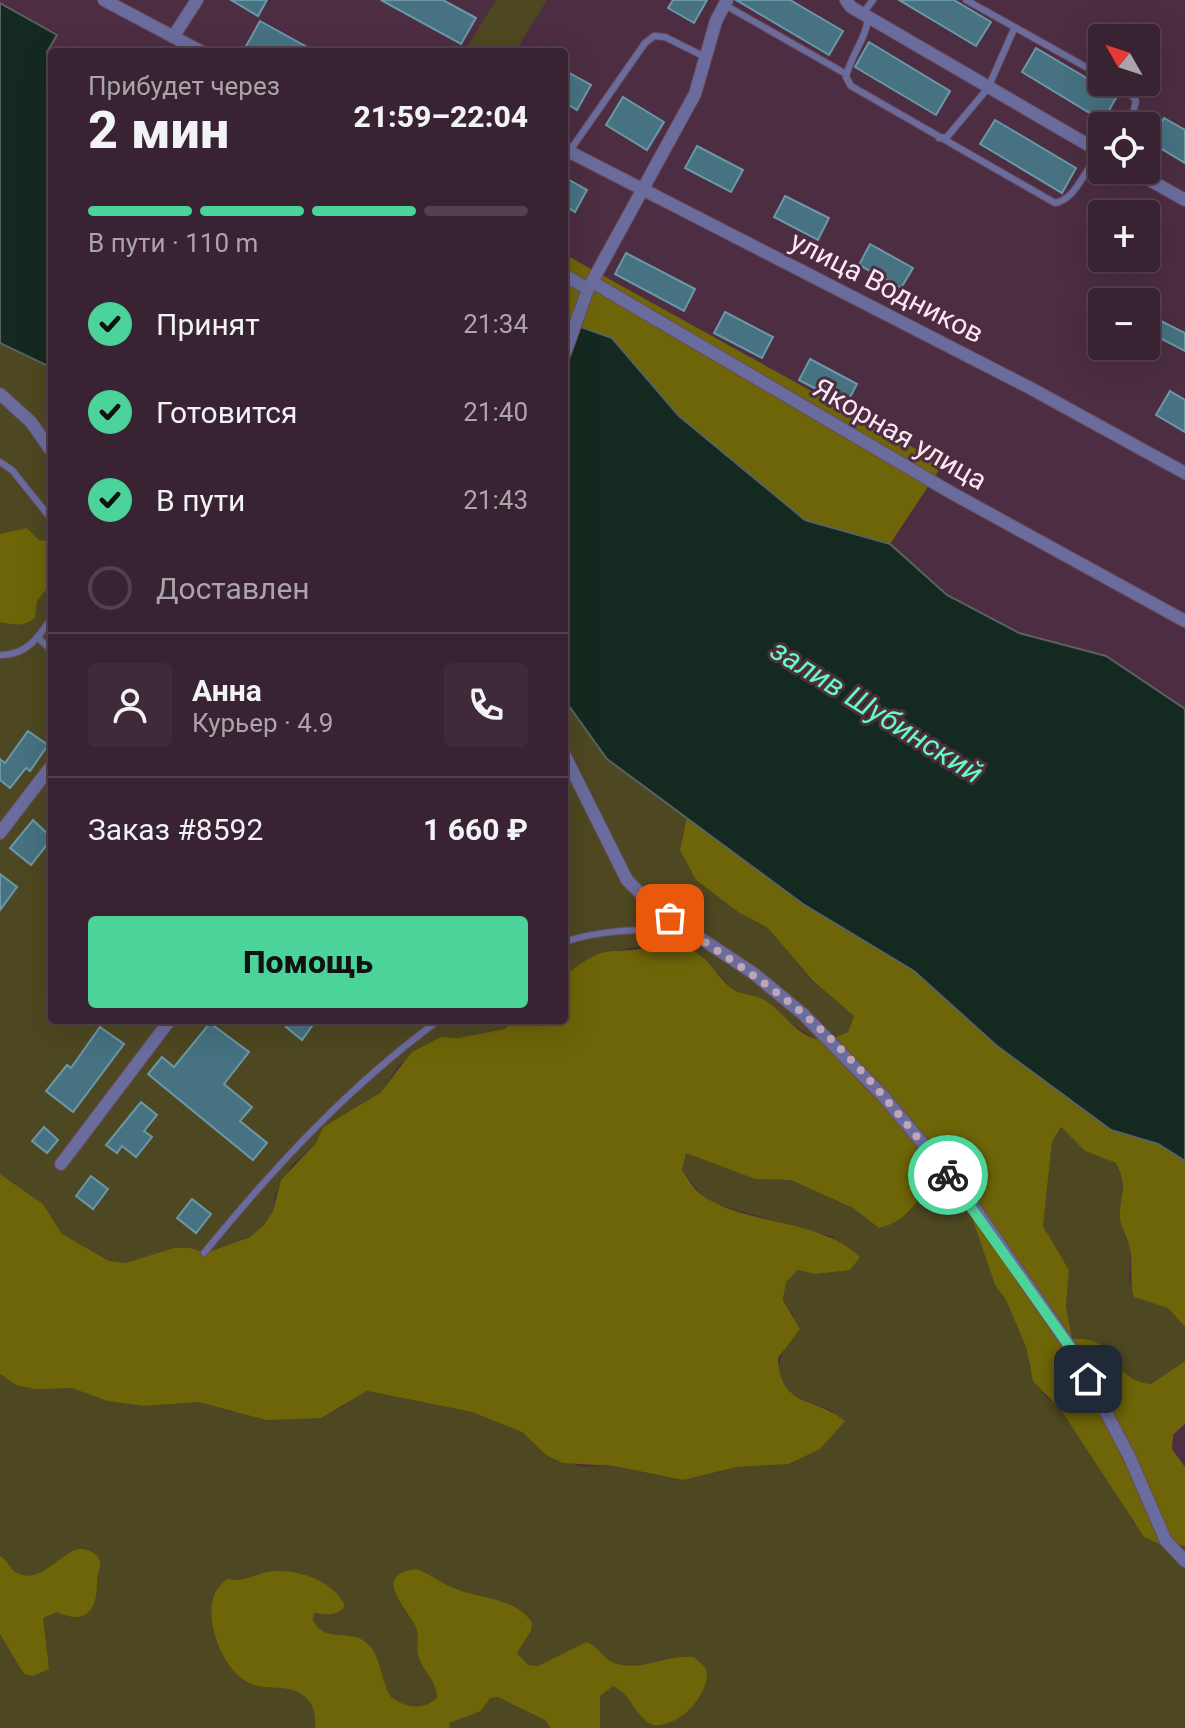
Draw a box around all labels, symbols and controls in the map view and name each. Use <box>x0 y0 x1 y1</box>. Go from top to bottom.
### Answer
north arrow <box>1088 24 1160 96</box>
map controls <box>1088 24 1160 360</box>
text: Прибудет через <box>88 71 280 101</box>
text: 21:59–22:04 <box>353 99 528 134</box>
text: 2 мин <box>88 100 229 161</box>
button: locate <box>1088 112 1160 184</box>
button: + <box>1088 200 1160 272</box>
street label: улица Водников <box>785 224 989 350</box>
text: В пути · 110 m <box>88 228 258 258</box>
button: − <box>1088 288 1160 360</box>
icon: check <box>88 302 132 346</box>
text: Принят <box>156 307 260 342</box>
text: 21:34 <box>463 309 528 339</box>
street label: Якорная улица <box>807 371 993 497</box>
icon: check <box>88 390 132 434</box>
text: Готовится <box>156 395 298 430</box>
text: 21:40 <box>463 397 528 427</box>
icon: check <box>88 478 132 522</box>
text: В пути <box>156 483 245 518</box>
text: 21:43 <box>463 485 528 515</box>
text: Доставлен <box>156 571 310 606</box>
water label: залив Шубинский <box>765 632 989 790</box>
button: person <box>88 663 172 747</box>
button: phone <box>444 663 528 747</box>
text: Анна <box>192 673 262 708</box>
text: Курьер · 4.9 <box>192 708 333 738</box>
text: Заказ #8592 <box>88 812 263 847</box>
text: 1 660 ₽ <box>423 812 528 847</box>
pin <box>636 884 704 952</box>
icon: bag <box>648 896 692 940</box>
button: Помощь <box>88 916 528 1008</box>
courier <box>908 1135 988 1215</box>
icon: bike <box>926 1153 970 1197</box>
pin <box>1054 1345 1122 1413</box>
icon: home <box>1066 1357 1110 1401</box>

